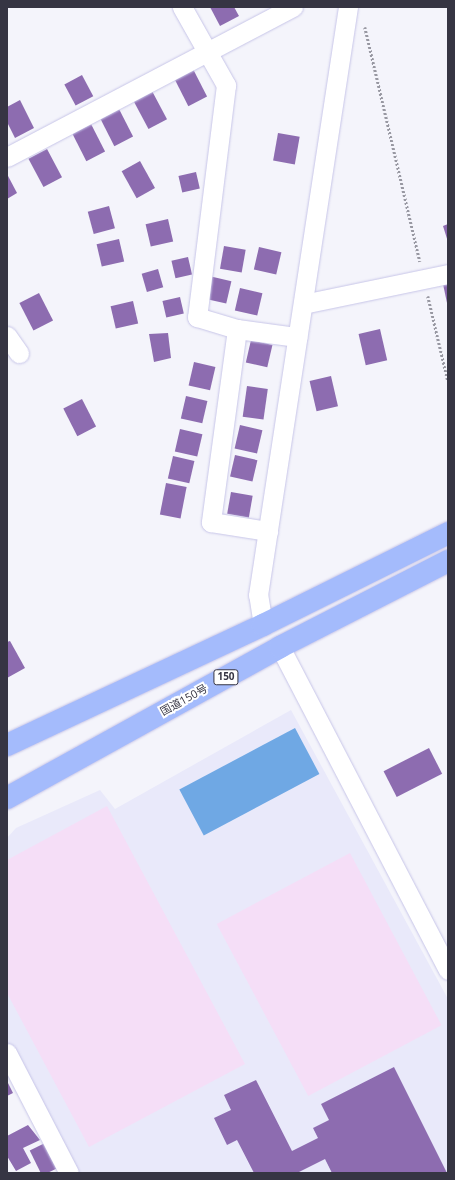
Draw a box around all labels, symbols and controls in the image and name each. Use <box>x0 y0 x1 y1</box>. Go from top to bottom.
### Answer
road number: 150 <box>213 669 239 685</box>
street label: 国道150号 <box>158 682 210 718</box>

